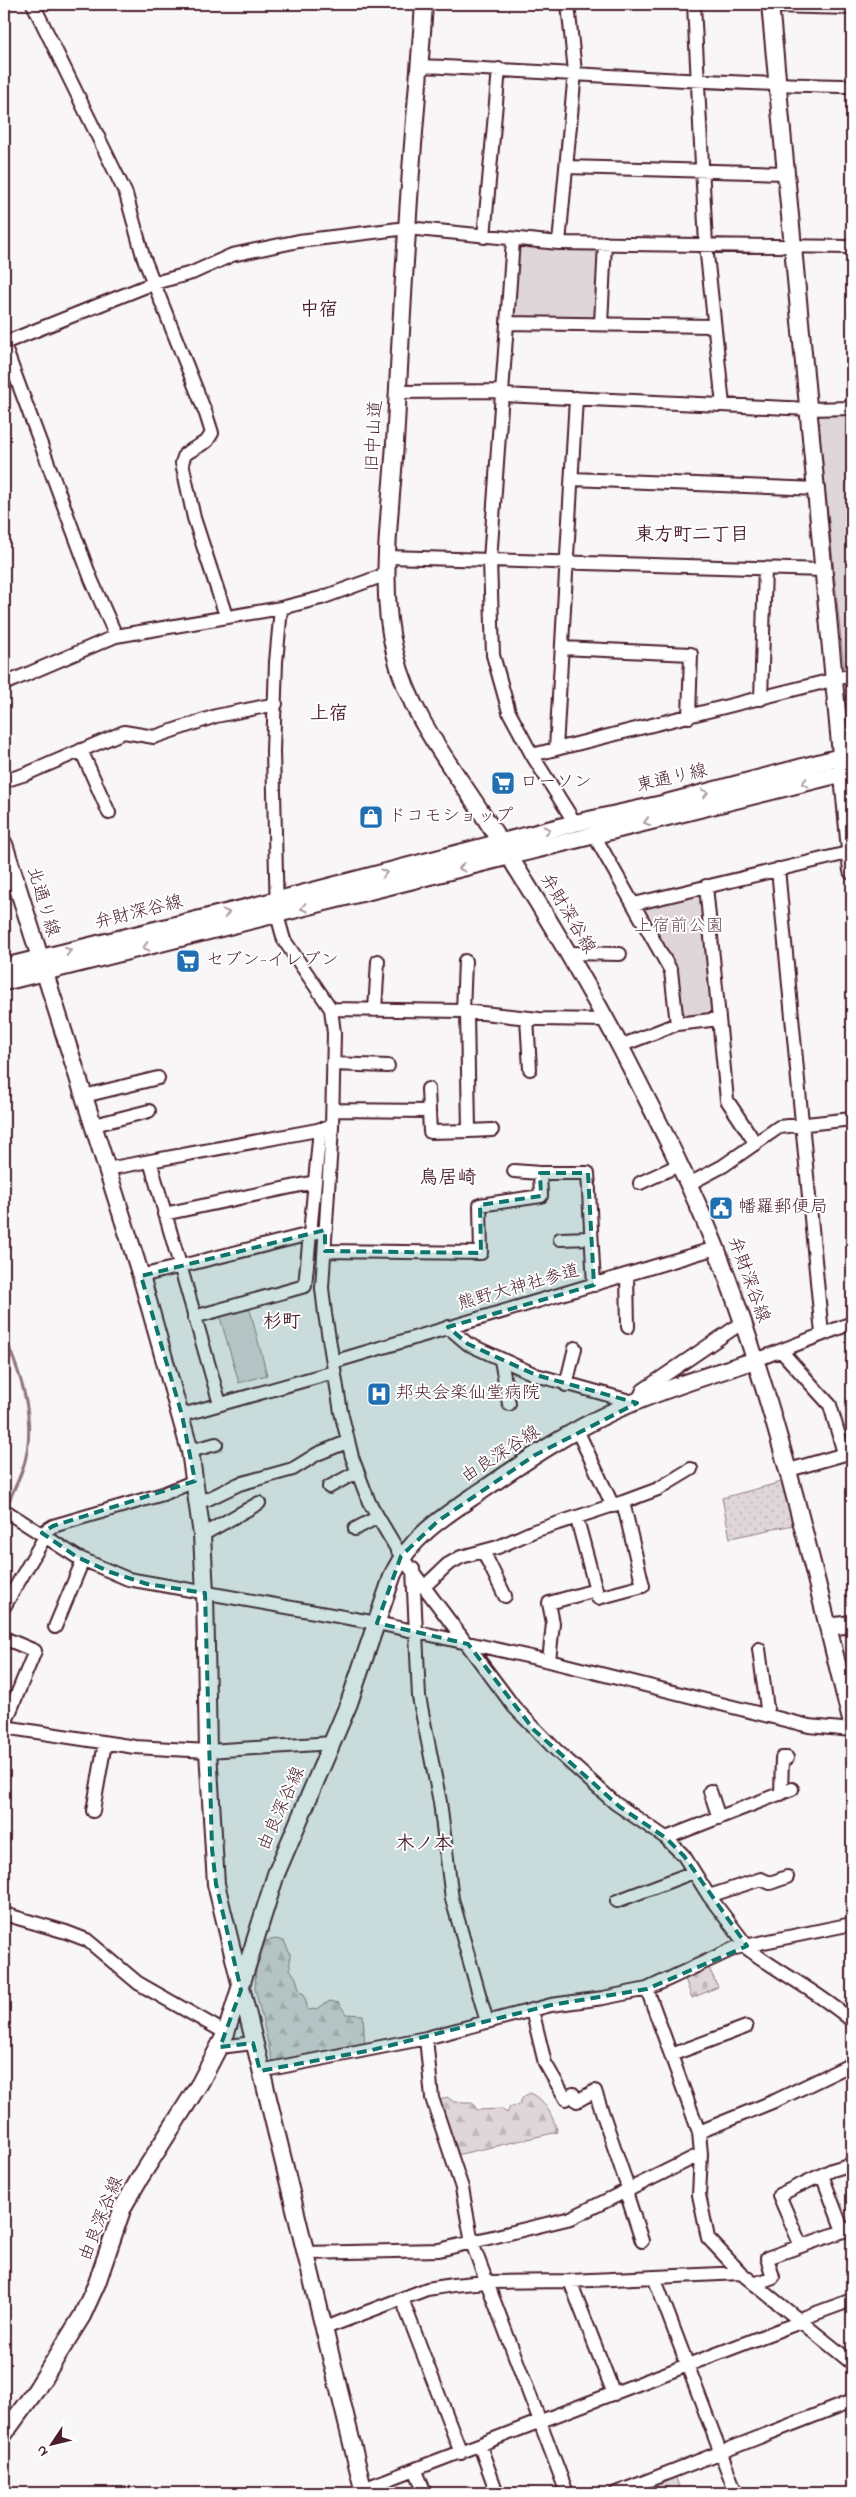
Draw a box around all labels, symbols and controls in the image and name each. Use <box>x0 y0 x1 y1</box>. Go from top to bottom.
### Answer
district label: 中宿 <box>300 297 338 324</box>
street label: 旧中山道 <box>360 399 390 473</box>
district label: 東方町二丁目 <box>635 522 749 549</box>
district label: 上宿 <box>310 701 348 728</box>
street label: 東通り線 <box>634 758 710 800</box>
supermarket icon: ローソン <box>490 770 516 796</box>
place label: ローソン <box>520 770 592 796</box>
one-way arrow <box>802 778 810 788</box>
one-way arrow <box>701 788 710 799</box>
shop icon: ドコモショップ <box>358 804 384 830</box>
place label: ドコモショップ <box>388 804 513 830</box>
one-way arrow <box>644 817 652 827</box>
one-way arrow <box>543 825 552 836</box>
one-way arrow <box>457 862 466 873</box>
street label: 北通り線 <box>19 864 65 940</box>
one-way arrow <box>379 869 387 879</box>
street label: 弁財深谷線 <box>533 869 601 959</box>
street label: 弁財深谷線 <box>92 889 186 937</box>
one-way arrow <box>300 902 309 913</box>
one-way arrow <box>222 908 231 919</box>
park label: 上宿前公園 <box>634 914 724 940</box>
one-way arrow <box>142 941 151 952</box>
one-way arrow <box>64 946 73 957</box>
supermarket icon: セブン-イレブン <box>175 948 201 974</box>
place label: セブン-イレブン <box>206 948 339 974</box>
district label: 鳥居崎 <box>419 1165 477 1192</box>
public building icon: 幡羅郵便局 <box>708 1195 734 1221</box>
place label: 幡羅郵便局 <box>738 1195 828 1221</box>
street label: 弁財深谷線 <box>720 1233 776 1327</box>
street label: 熊野大神社参道 <box>455 1258 583 1318</box>
district label: 杉町 <box>263 1309 301 1336</box>
hospital icon: 邦央会楽仙堂病院 <box>366 1381 392 1407</box>
place label: 邦央会楽仙堂病院 <box>396 1381 540 1407</box>
street label: 由良深谷線 <box>456 1420 546 1490</box>
street label: 由良深谷線 <box>252 1763 312 1855</box>
district label: 木ノ本 <box>395 1831 453 1858</box>
street label: 由良深谷線 <box>73 2172 131 2266</box>
north arrow <box>28 2420 78 2470</box>
text: N <box>31 2441 54 2460</box>

